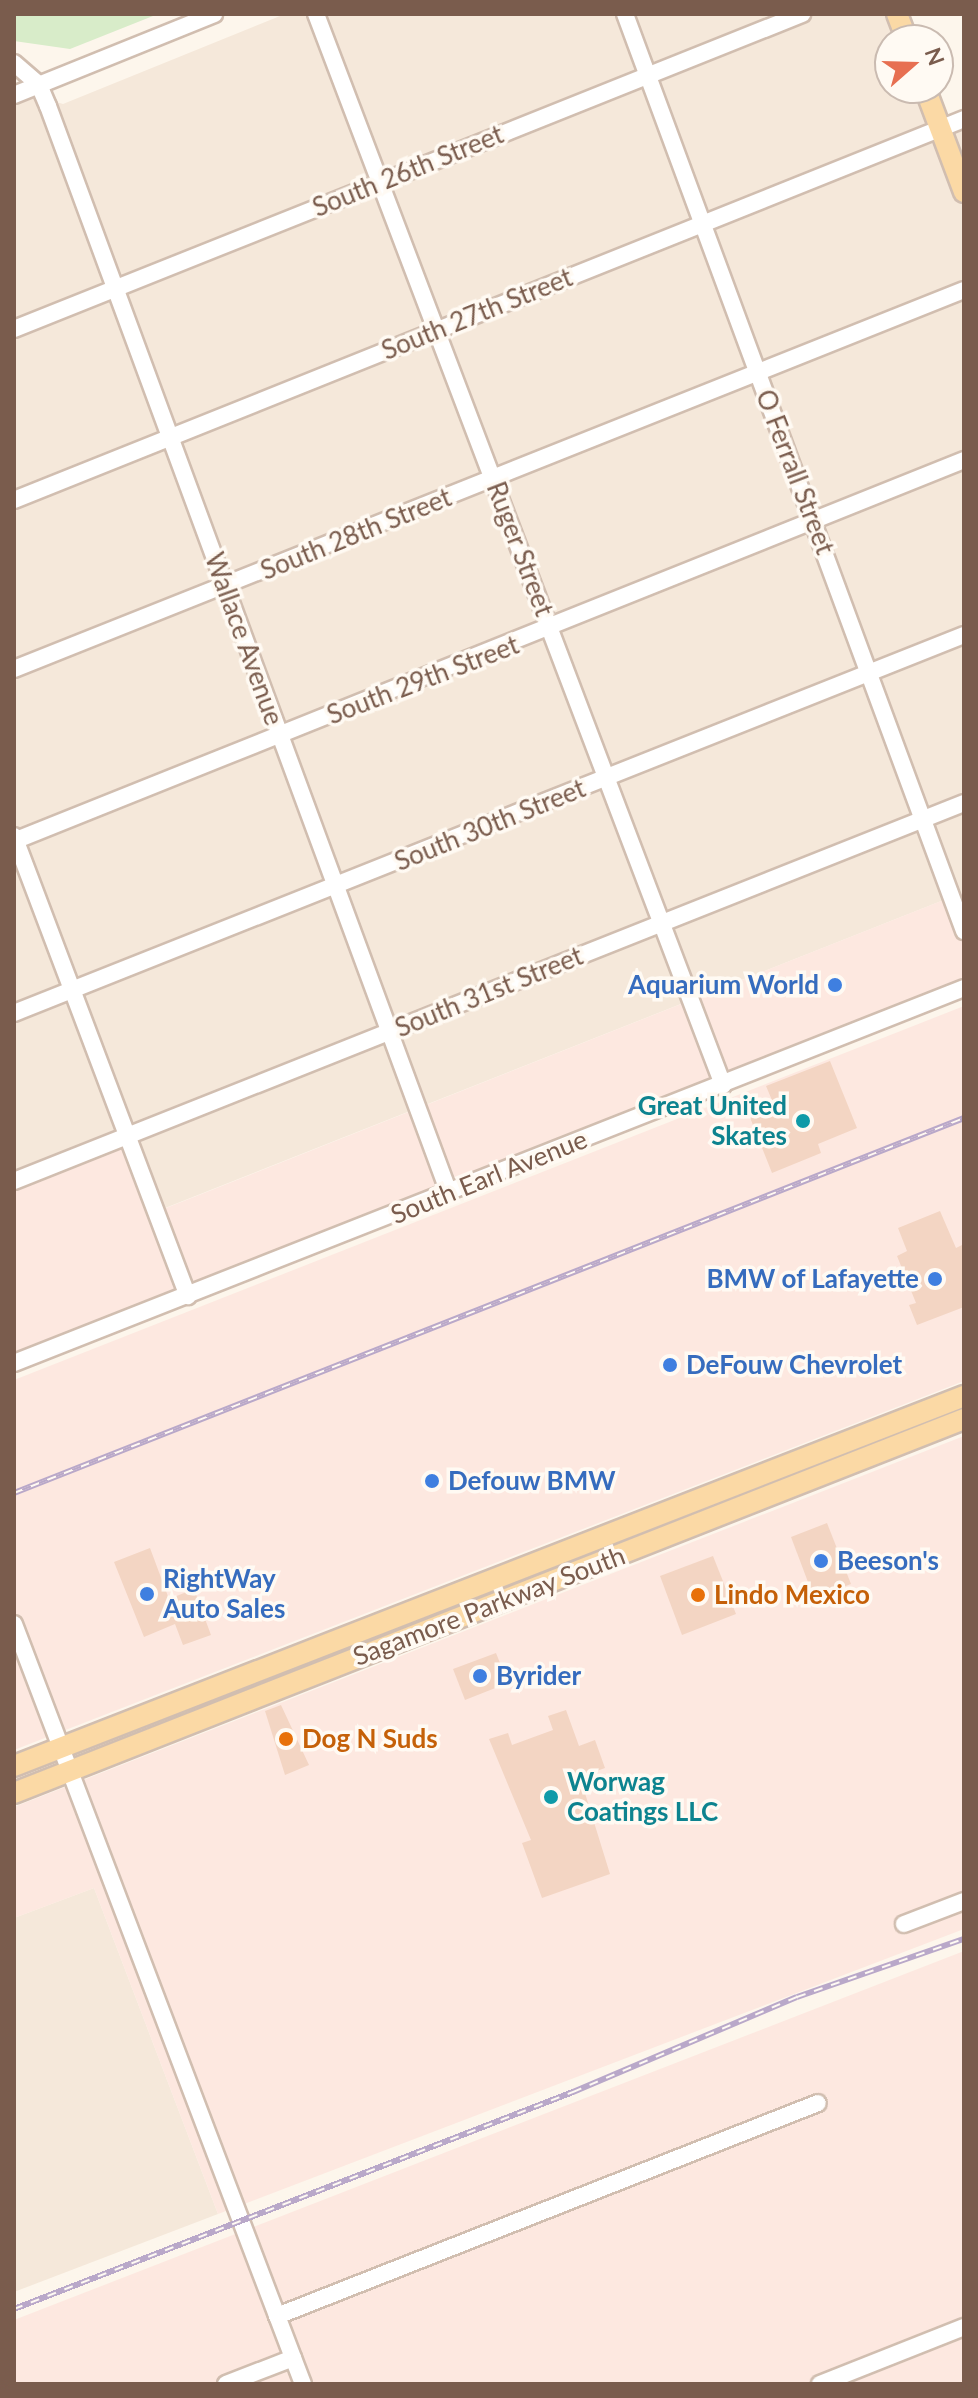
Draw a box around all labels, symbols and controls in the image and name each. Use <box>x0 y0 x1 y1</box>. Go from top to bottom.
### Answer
north arrow <box>874 24 954 104</box>
text: N <box>920 44 951 69</box>
street label: South 26th Street <box>308 119 508 223</box>
street label: South 27th Street <box>377 262 577 366</box>
street label: O Ferrall Street <box>749 385 841 559</box>
street label: Ruger Street <box>480 477 560 621</box>
street label: South 28th Street <box>256 482 456 586</box>
street label: Wallace Avenue <box>198 548 290 730</box>
street label: South 29th Street <box>323 629 523 731</box>
street label: South 30th Street <box>390 773 590 877</box>
street label: South 31st Street <box>391 940 587 1044</box>
place label: Aquarium World <box>628 969 819 1001</box>
marker: Aquarium World <box>826 976 844 994</box>
place label: Great United Skates <box>638 1090 787 1152</box>
marker: Great United Skates <box>794 1112 812 1130</box>
street label: South Earl Avenue <box>386 1123 592 1231</box>
place label: BMW of Lafayette <box>706 1263 919 1295</box>
marker: BMW of Lafayette <box>926 1270 944 1288</box>
place label: DeFouw Chevrolet <box>686 1349 903 1381</box>
marker: DeFouw Chevrolet <box>661 1356 679 1374</box>
place label: Defouw BMW <box>448 1465 616 1497</box>
marker: Defouw BMW <box>423 1472 441 1490</box>
street label: Sagamore Parkway South <box>348 1540 630 1672</box>
place label: Beeson's <box>837 1545 939 1577</box>
marker: Beeson's <box>812 1552 830 1570</box>
place label: RightWay Auto Sales <box>163 1563 285 1624</box>
place label: Lindo Mexico <box>714 1579 870 1611</box>
marker: RightWay Auto Sales <box>138 1585 156 1603</box>
marker: Lindo Mexico <box>689 1586 707 1604</box>
place label: Byrider <box>496 1660 581 1692</box>
marker: Byrider <box>471 1667 489 1685</box>
place label: Dog N Suds <box>302 1723 438 1755</box>
marker: Dog N Suds <box>277 1730 295 1748</box>
place label: Worwag Coatings LLC <box>567 1766 718 1828</box>
marker: Worwag Coatings LLC <box>542 1788 560 1806</box>

